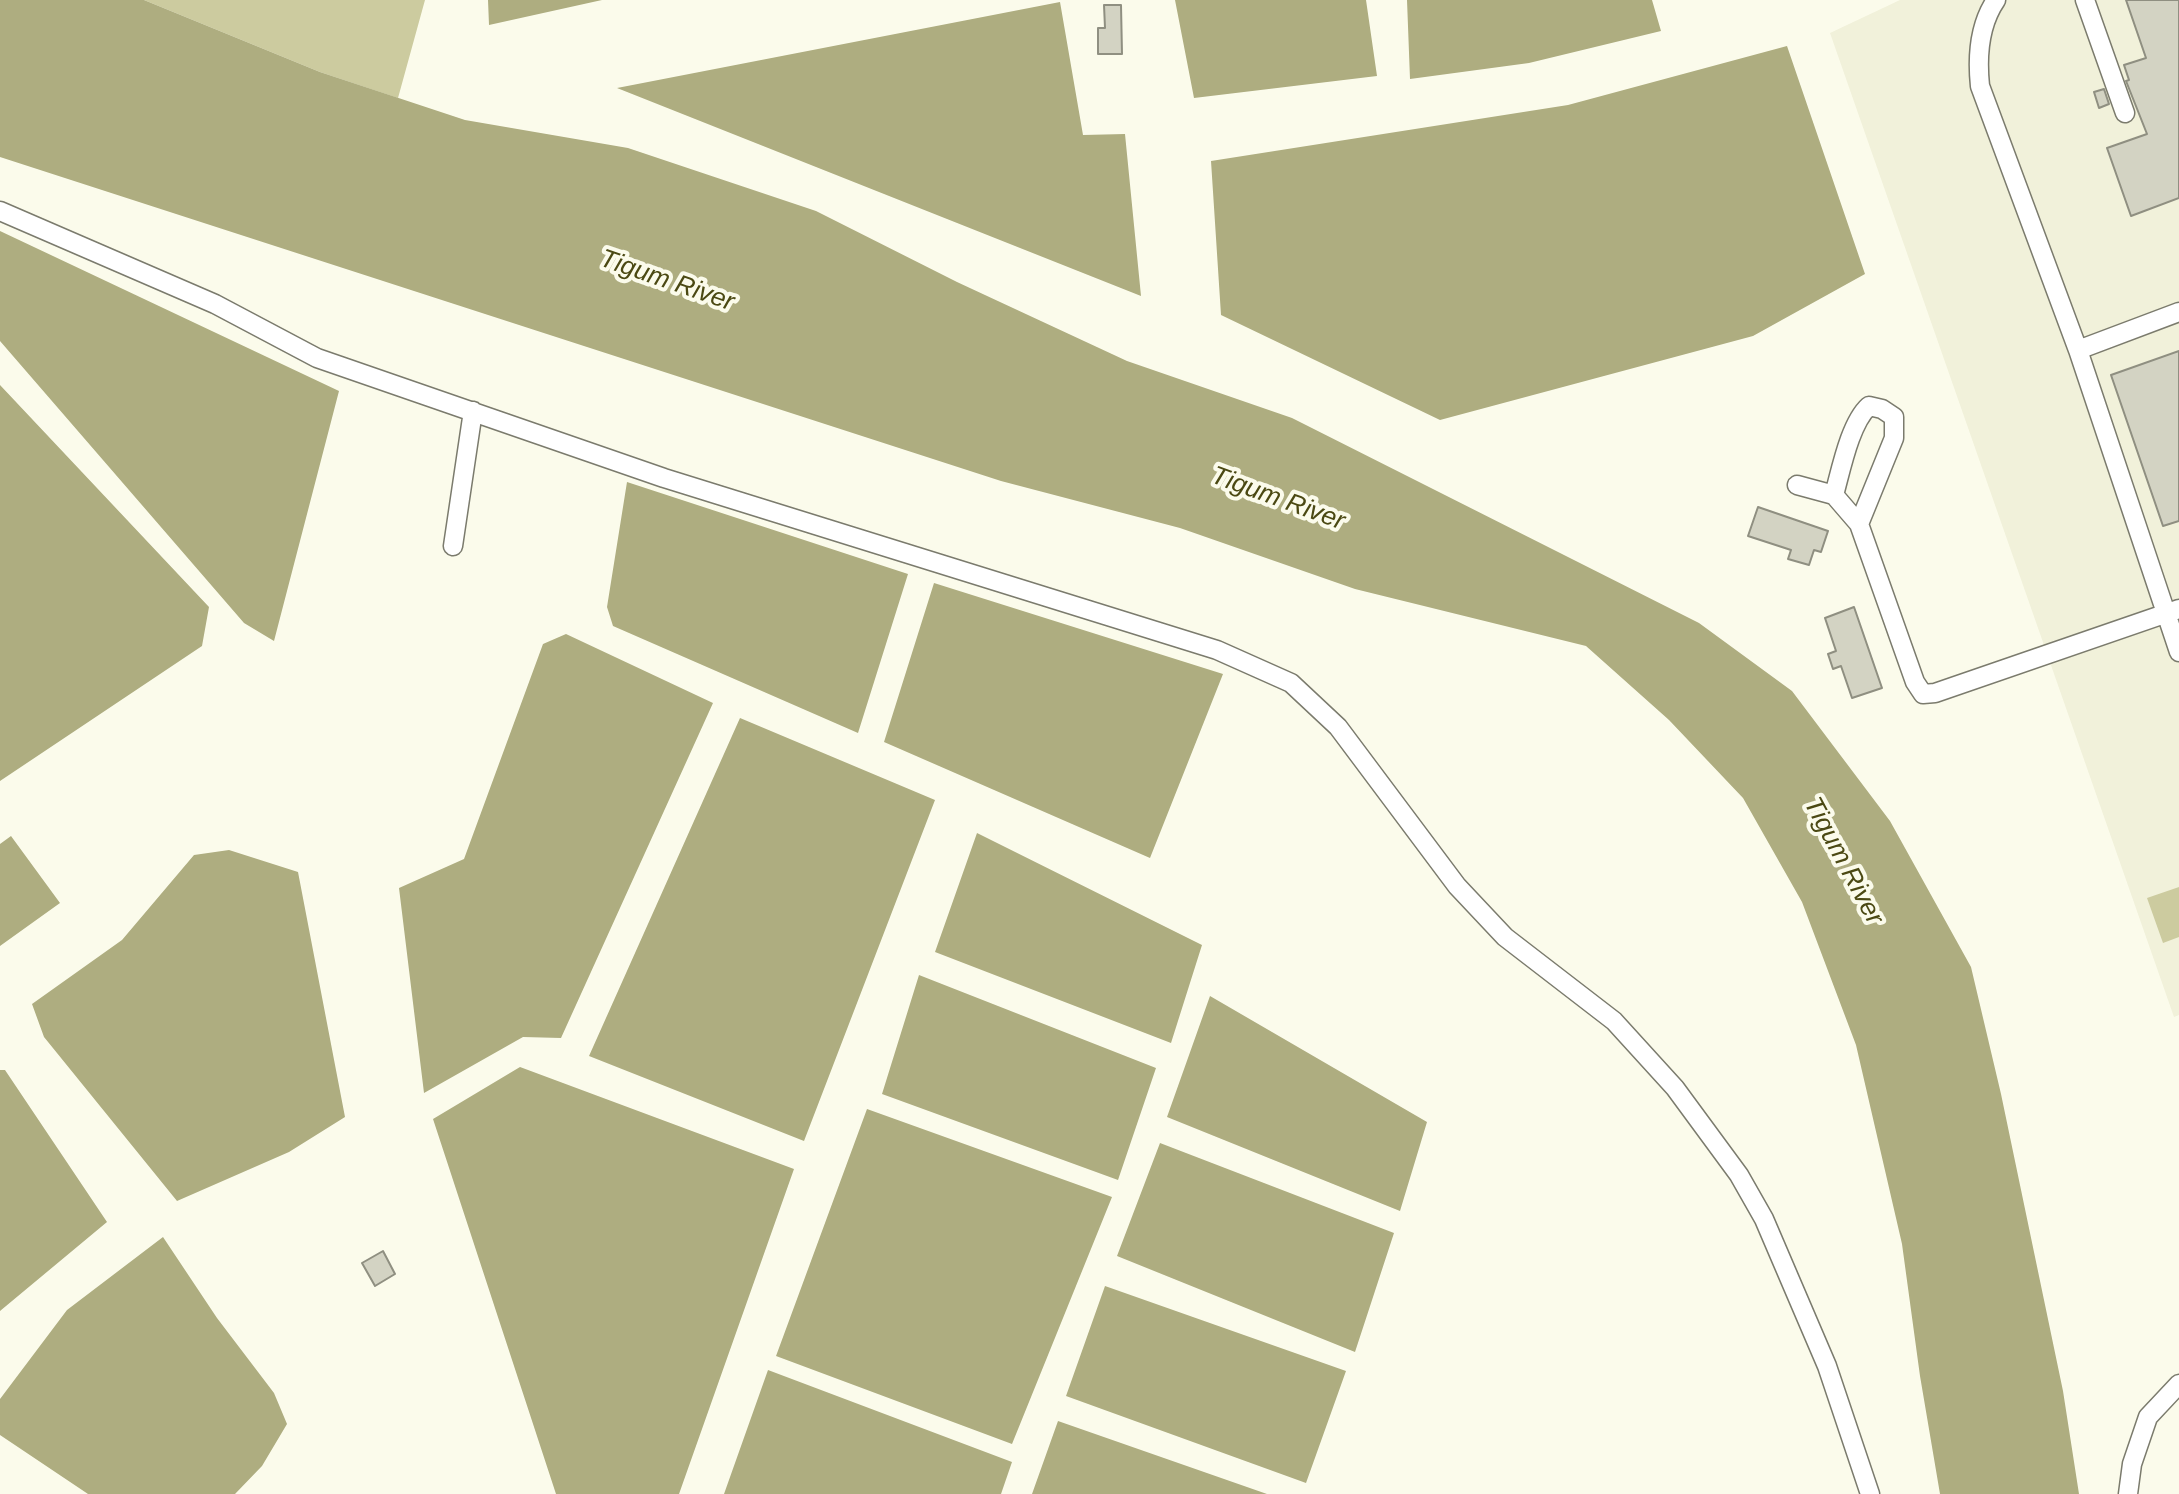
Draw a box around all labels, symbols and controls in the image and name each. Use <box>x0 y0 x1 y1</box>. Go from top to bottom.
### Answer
water label: Tigum River <box>596 243 738 319</box>
water label: Tigum River <box>1207 460 1349 538</box>
water label: Tigum River <box>1796 792 1890 930</box>

